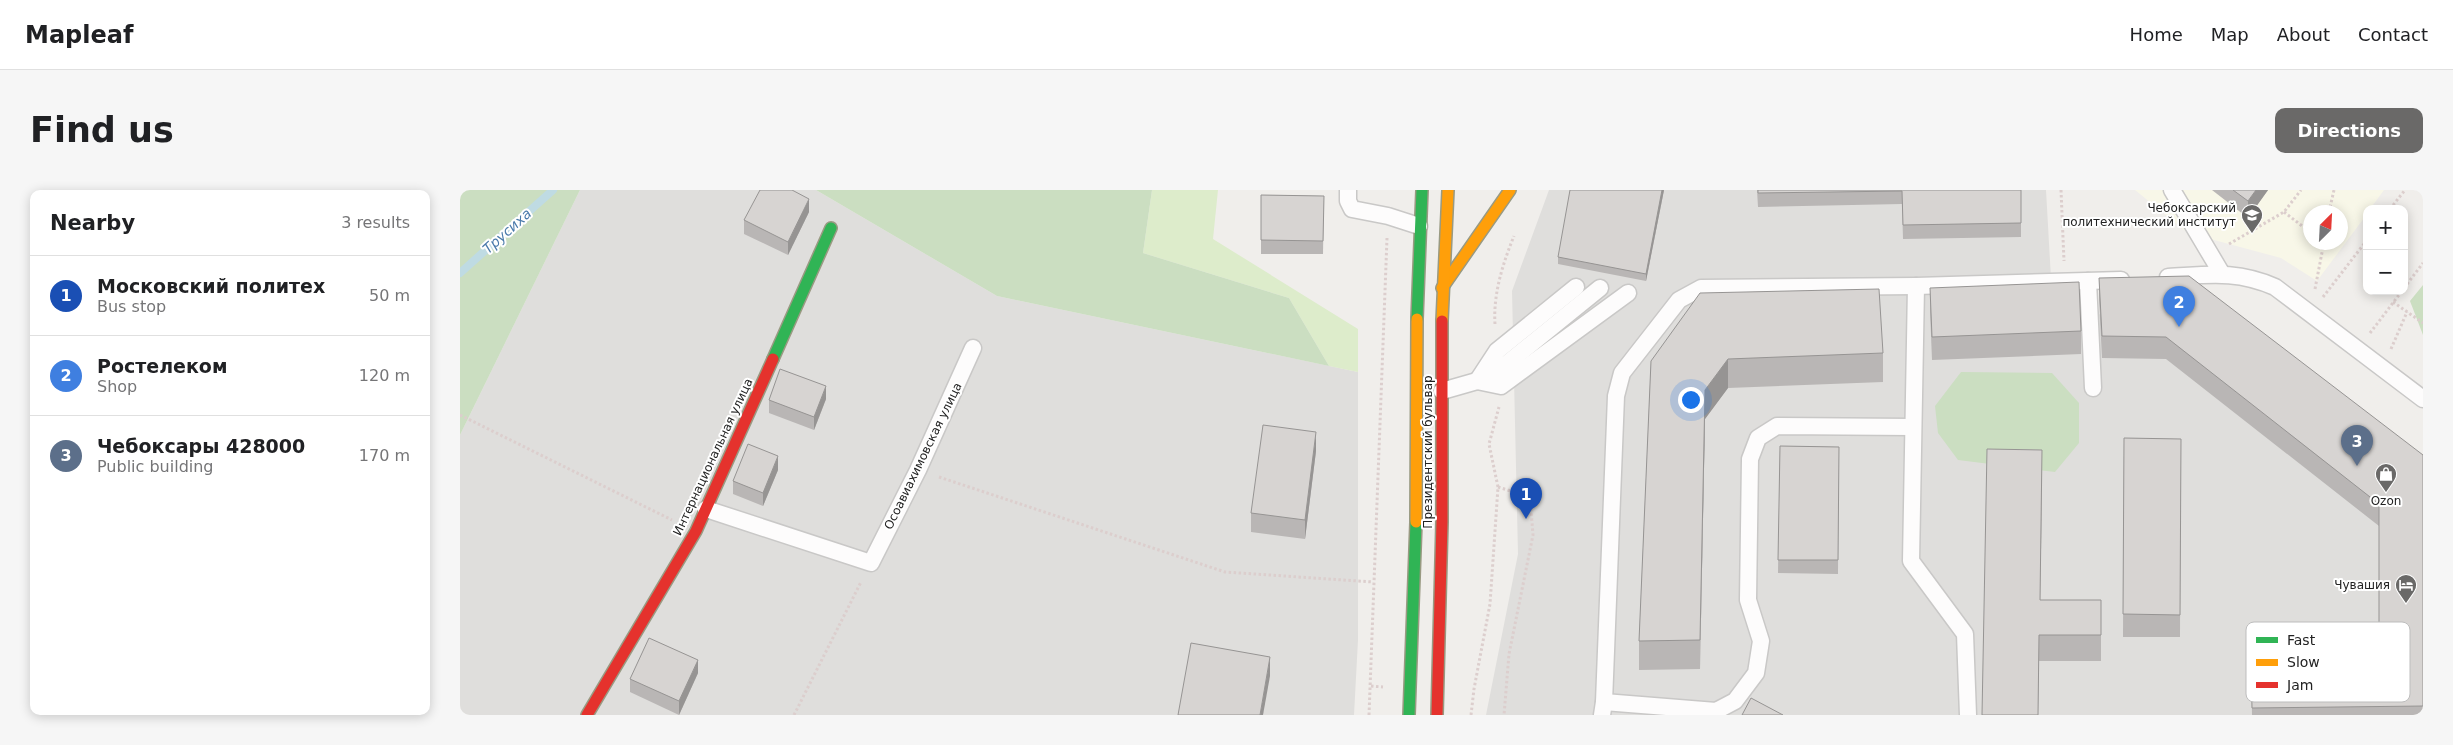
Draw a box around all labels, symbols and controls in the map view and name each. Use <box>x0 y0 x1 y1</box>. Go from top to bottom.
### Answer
text: Mapleaf <box>25 21 133 49</box>
text: Home <box>2130 24 2183 45</box>
text: Map <box>2211 24 2249 45</box>
text: About <box>2277 24 2330 45</box>
text: Contact <box>2358 24 2428 45</box>
button: Directions <box>2275 108 2423 153</box>
text: Find us <box>30 110 174 150</box>
place label: Чебоксарский политехнический институт <box>2062 201 2236 229</box>
school or university icon: Чебоксарский политехнический институт <box>2240 203 2264 234</box>
water label: Трусиха <box>480 205 534 257</box>
north arrow <box>2303 205 2348 250</box>
map controls <box>2363 205 2408 295</box>
button: + <box>2363 205 2408 250</box>
text: Nearby <box>50 211 135 235</box>
text: 3 results <box>341 213 410 232</box>
button: − <box>2363 250 2408 295</box>
text: Московский политех <box>97 275 325 297</box>
text: 1 <box>60 286 72 305</box>
text: 50 m <box>369 286 410 305</box>
pin: 2 <box>2163 286 2195 327</box>
text: Bus stop <box>97 297 166 316</box>
text: Ростелеком <box>97 355 227 377</box>
text: 2 <box>60 366 72 385</box>
text: 120 m <box>359 366 410 385</box>
street label: Президентский бульвар <box>1421 375 1435 529</box>
street label: Интернациональная улица <box>670 376 756 538</box>
text: Shop <box>97 377 137 396</box>
street label: Осоавиахимовская улица <box>881 380 965 532</box>
your location <box>1678 387 1704 413</box>
pin: 3 <box>2341 425 2373 466</box>
text: Чебоксары 428000 <box>97 435 305 457</box>
text: 3 <box>60 446 72 465</box>
text: 170 m <box>359 446 410 465</box>
text: Public building <box>97 457 214 476</box>
shop icon: Ozon <box>2374 462 2398 493</box>
pin: 1 <box>1510 478 1542 519</box>
place label: Ozon <box>2371 494 2401 508</box>
hotel icon: Чувашия <box>2394 573 2418 604</box>
place label: Чувашия <box>2334 578 2390 592</box>
legend <box>2246 622 2410 702</box>
text: Fast <box>2287 632 2316 648</box>
text: Slow <box>2287 654 2320 670</box>
text: Jam <box>2286 677 2313 693</box>

